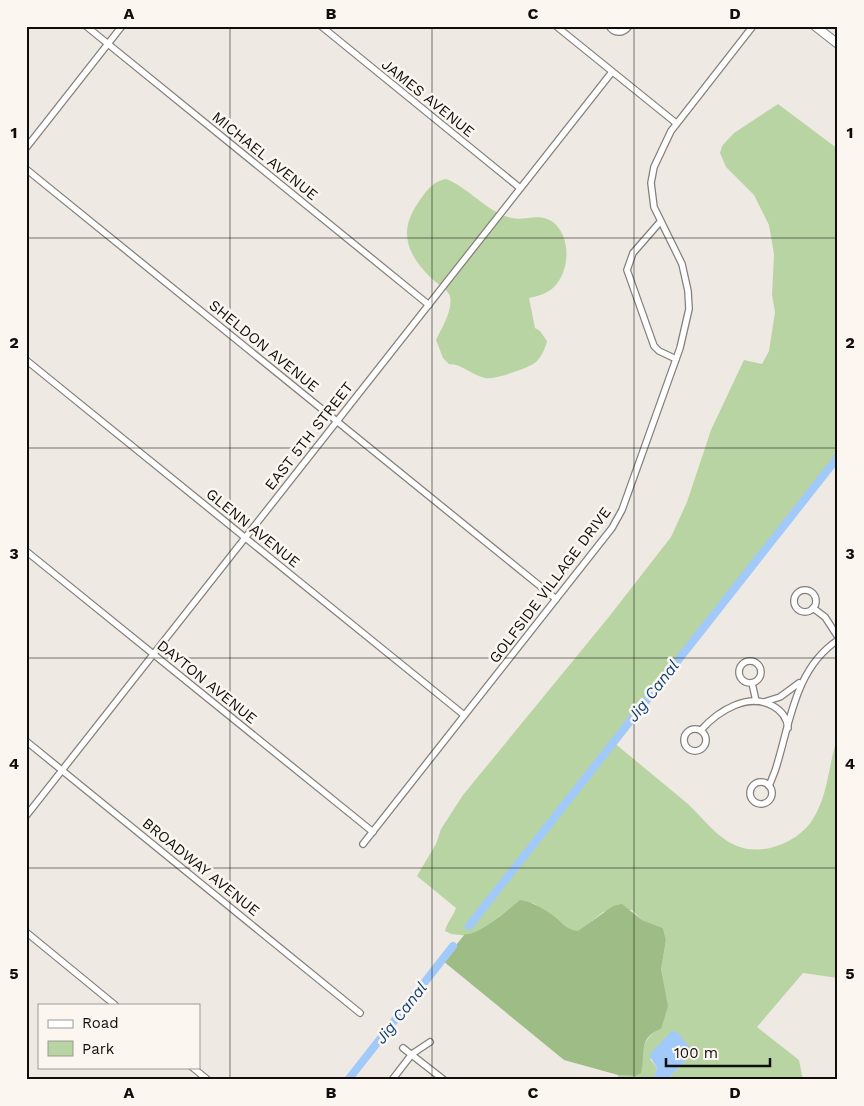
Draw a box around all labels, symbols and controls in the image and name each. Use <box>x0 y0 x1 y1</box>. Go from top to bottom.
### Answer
text: A <box>124 4 135 23</box>
text: B <box>326 4 337 23</box>
text: C <box>528 4 539 23</box>
text: D <box>729 4 741 23</box>
street label: JAMES AVENUE <box>378 55 478 141</box>
street label: MICHAEL AVENUE <box>209 108 321 204</box>
text: 1 <box>11 123 17 142</box>
text: 1 <box>847 123 853 142</box>
street label: SHELDON AVENUE <box>205 296 323 396</box>
text: 2 <box>9 333 19 352</box>
text: 2 <box>845 333 855 352</box>
street label: EAST 5TH STREET <box>261 378 357 494</box>
street label: GLENN AVENUE <box>202 485 304 571</box>
street label: GOLFSIDE VILLAGE DRIVE <box>485 503 615 667</box>
text: 3 <box>9 544 19 563</box>
text: 3 <box>845 544 855 563</box>
street label: DAYTON AVENUE <box>154 636 260 728</box>
water label: Jig Canal <box>623 656 683 726</box>
text: 4 <box>9 754 19 773</box>
text: 4 <box>845 754 855 773</box>
street label: BROADWAY AVENUE <box>139 814 263 920</box>
text: 5 <box>9 964 19 983</box>
text: 5 <box>845 964 855 983</box>
water label: Jig Canal <box>371 978 431 1048</box>
legend <box>38 1004 200 1068</box>
text: Road <box>82 1014 119 1032</box>
scale bar <box>666 1036 770 1068</box>
text: Park <box>82 1040 115 1058</box>
text: 100 m <box>674 1044 718 1062</box>
text: A <box>124 1083 135 1102</box>
text: B <box>326 1083 337 1102</box>
text: C <box>528 1083 539 1102</box>
text: D <box>729 1083 741 1102</box>

